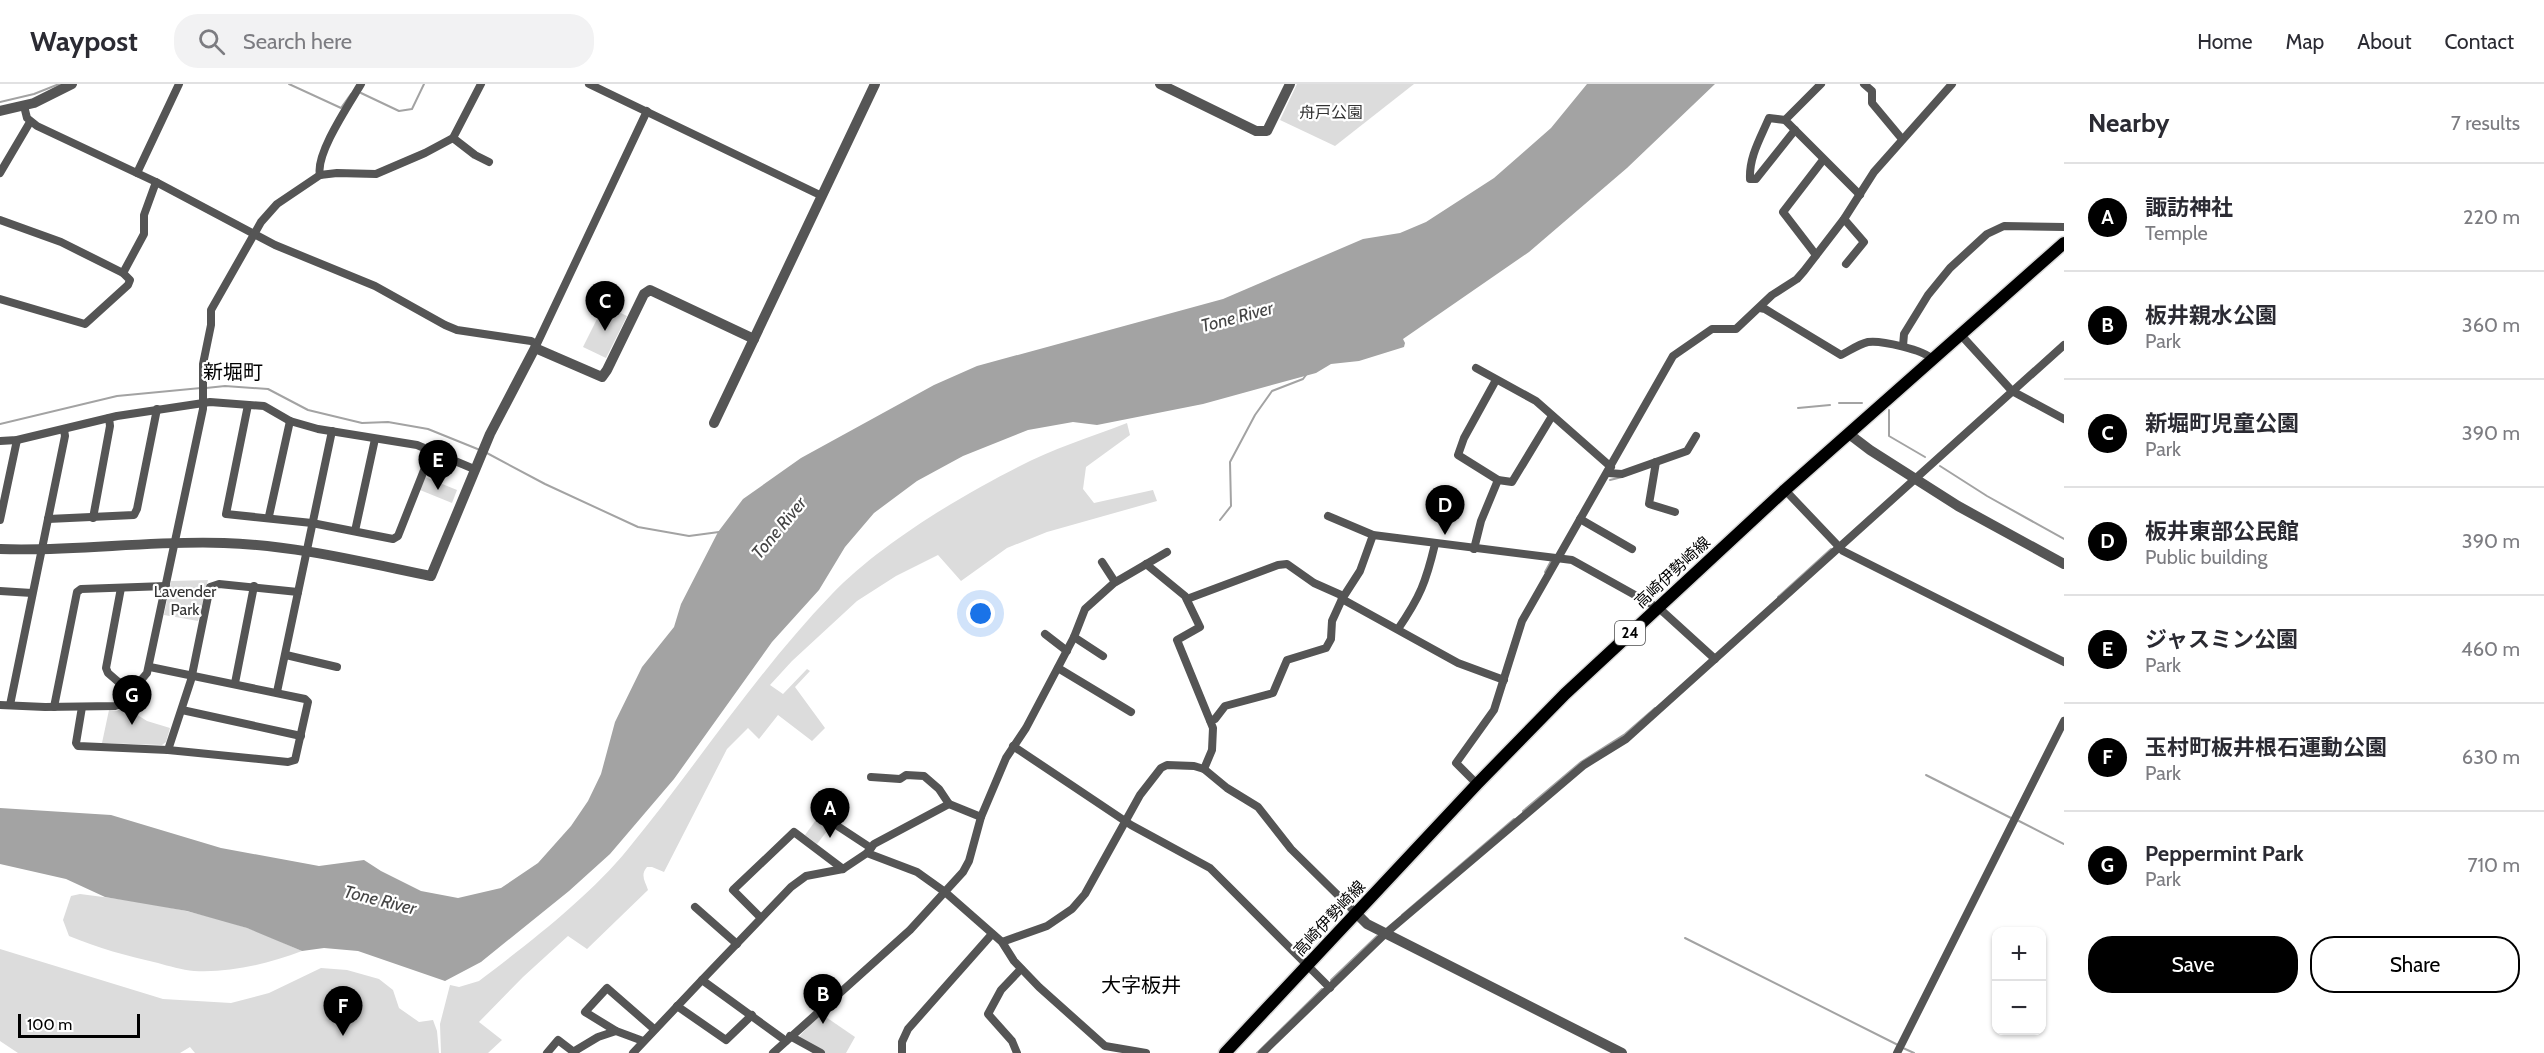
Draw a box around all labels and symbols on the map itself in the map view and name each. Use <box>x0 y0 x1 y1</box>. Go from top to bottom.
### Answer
park label: 舟戸公園 <box>1299 103 1363 122</box>
pin: C <box>586 282 624 331</box>
water label: Tone River <box>1198 296 1277 337</box>
district label: 新堀町 <box>203 360 263 384</box>
pin: E <box>418 440 458 490</box>
pin: D <box>1426 486 1464 535</box>
water label: Tone River <box>747 491 812 563</box>
street label: 高崎伊勢崎線 <box>1631 533 1714 612</box>
park label: Lavender Park <box>154 582 217 619</box>
your location <box>966 599 995 628</box>
road number: 24 <box>1615 621 1645 645</box>
pin: G <box>112 676 152 725</box>
pin: A <box>810 788 850 838</box>
street label: 高崎伊勢崎線 <box>1290 877 1369 960</box>
water label: Tone River <box>341 880 420 920</box>
district label: 大字板井 <box>1101 973 1181 997</box>
pin: B <box>804 974 842 1024</box>
pin: F <box>324 986 362 1036</box>
scale bar <box>18 1011 140 1038</box>

